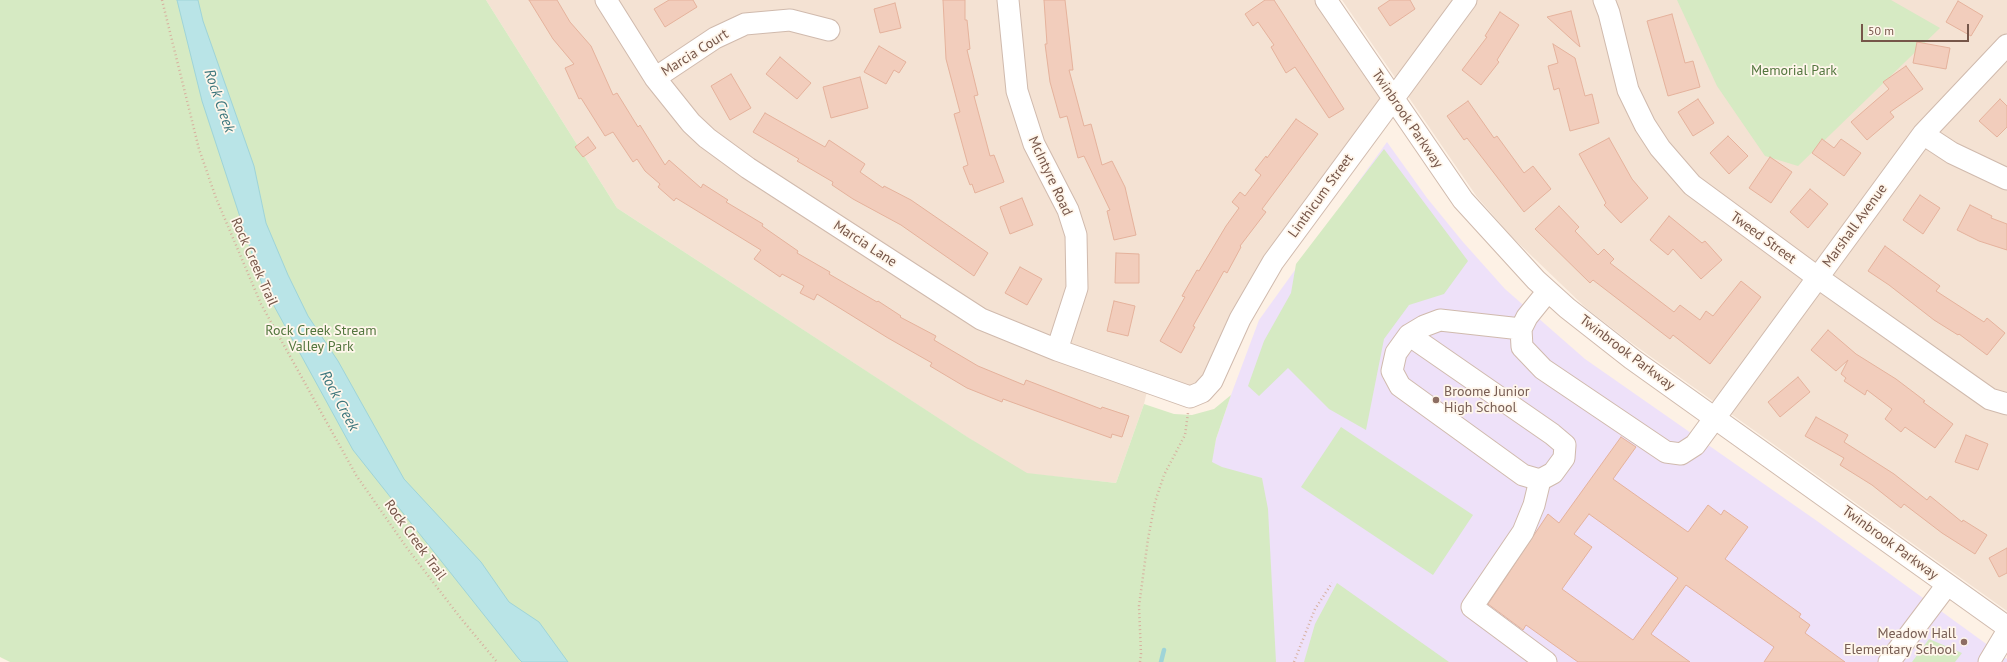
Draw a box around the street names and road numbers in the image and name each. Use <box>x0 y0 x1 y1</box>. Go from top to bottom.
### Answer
street label: Marcia Court <box>658 26 732 80</box>
street label: Twinbrook Parkway <box>1368 67 1446 171</box>
street label: McIntyre Road <box>1024 134 1076 218</box>
street label: Linthicum Street <box>1285 151 1357 241</box>
street label: Marshall Avenue <box>1819 181 1891 271</box>
street label: Tweed Street <box>1727 209 1799 267</box>
street label: Rock Creek Trail <box>227 215 281 309</box>
street label: Marcia Lane <box>830 217 900 271</box>
street label: Twinbrook Parkway <box>1576 312 1678 394</box>
street label: Rock Creek Trail <box>380 497 450 583</box>
street label: Twinbrook Parkway <box>1839 502 1941 584</box>

